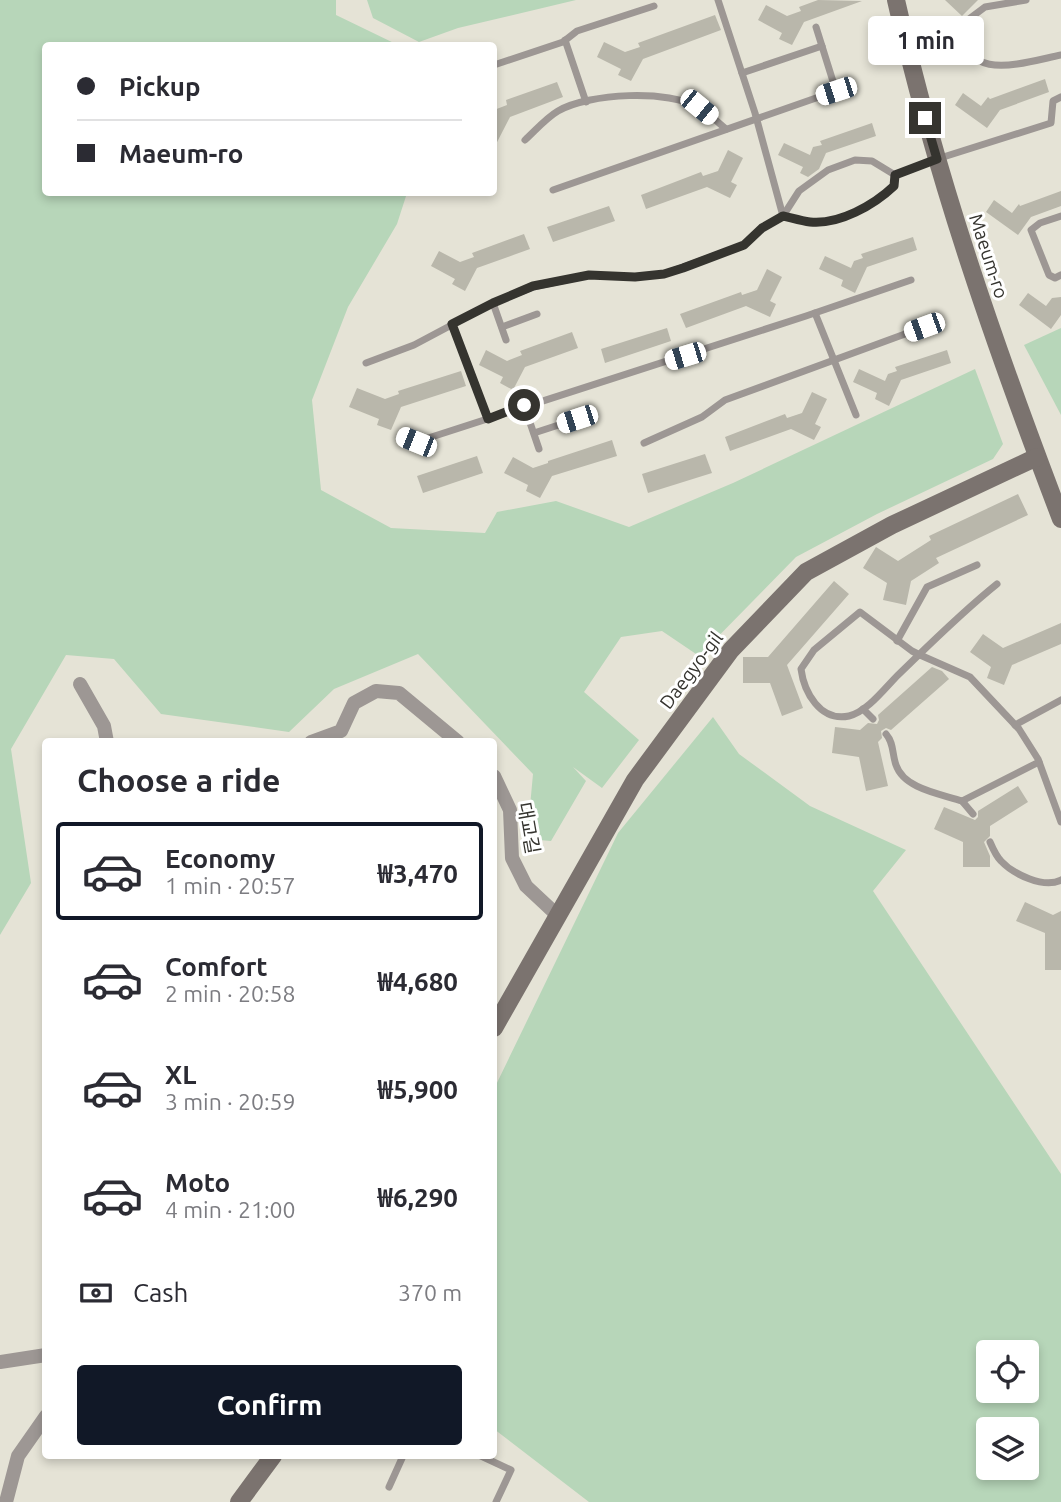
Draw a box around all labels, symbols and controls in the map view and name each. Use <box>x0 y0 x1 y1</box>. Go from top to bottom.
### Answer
callout: 1 min <box>867 17 983 66</box>
text: 1 min <box>897 28 955 53</box>
text: Pickup <box>119 72 201 101</box>
car <box>813 75 860 107</box>
car <box>677 86 722 128</box>
route end <box>909 102 941 134</box>
text: Maeum-ro <box>119 139 244 168</box>
street label: Maeum-ro <box>965 211 1013 301</box>
car <box>901 310 948 344</box>
car <box>662 340 709 372</box>
route start <box>508 389 540 421</box>
car <box>554 403 601 435</box>
car <box>393 424 440 460</box>
street label: Daegyo-gil <box>655 627 727 713</box>
text: Choose a ride <box>77 762 280 798</box>
street label: 대교길 <box>514 800 544 856</box>
icon: car <box>81 840 144 903</box>
text: Economy <box>165 844 275 873</box>
text: ₩3,470 <box>378 859 458 888</box>
text: 1 min · 20:57 <box>165 873 296 898</box>
icon: car <box>81 948 144 1011</box>
text: Comfort <box>165 952 268 981</box>
text: ₩4,680 <box>378 967 458 996</box>
text: 2 min · 20:58 <box>165 981 296 1006</box>
icon: car <box>81 1056 144 1119</box>
text: XL <box>165 1060 196 1089</box>
text: ₩5,900 <box>378 1075 458 1104</box>
text: 3 min · 20:59 <box>165 1089 296 1114</box>
icon: car <box>81 1164 144 1227</box>
text: Moto <box>165 1168 230 1197</box>
text: ₩6,290 <box>378 1183 458 1212</box>
text: 4 min · 21:00 <box>165 1197 296 1222</box>
icon: cash <box>77 1274 115 1312</box>
text: Cash <box>133 1278 188 1307</box>
text: 370 m <box>398 1280 462 1305</box>
map controls <box>976 1340 1039 1480</box>
button: locate <box>976 1340 1039 1403</box>
button: Confirm <box>77 1365 462 1445</box>
button: layers <box>976 1417 1039 1480</box>

